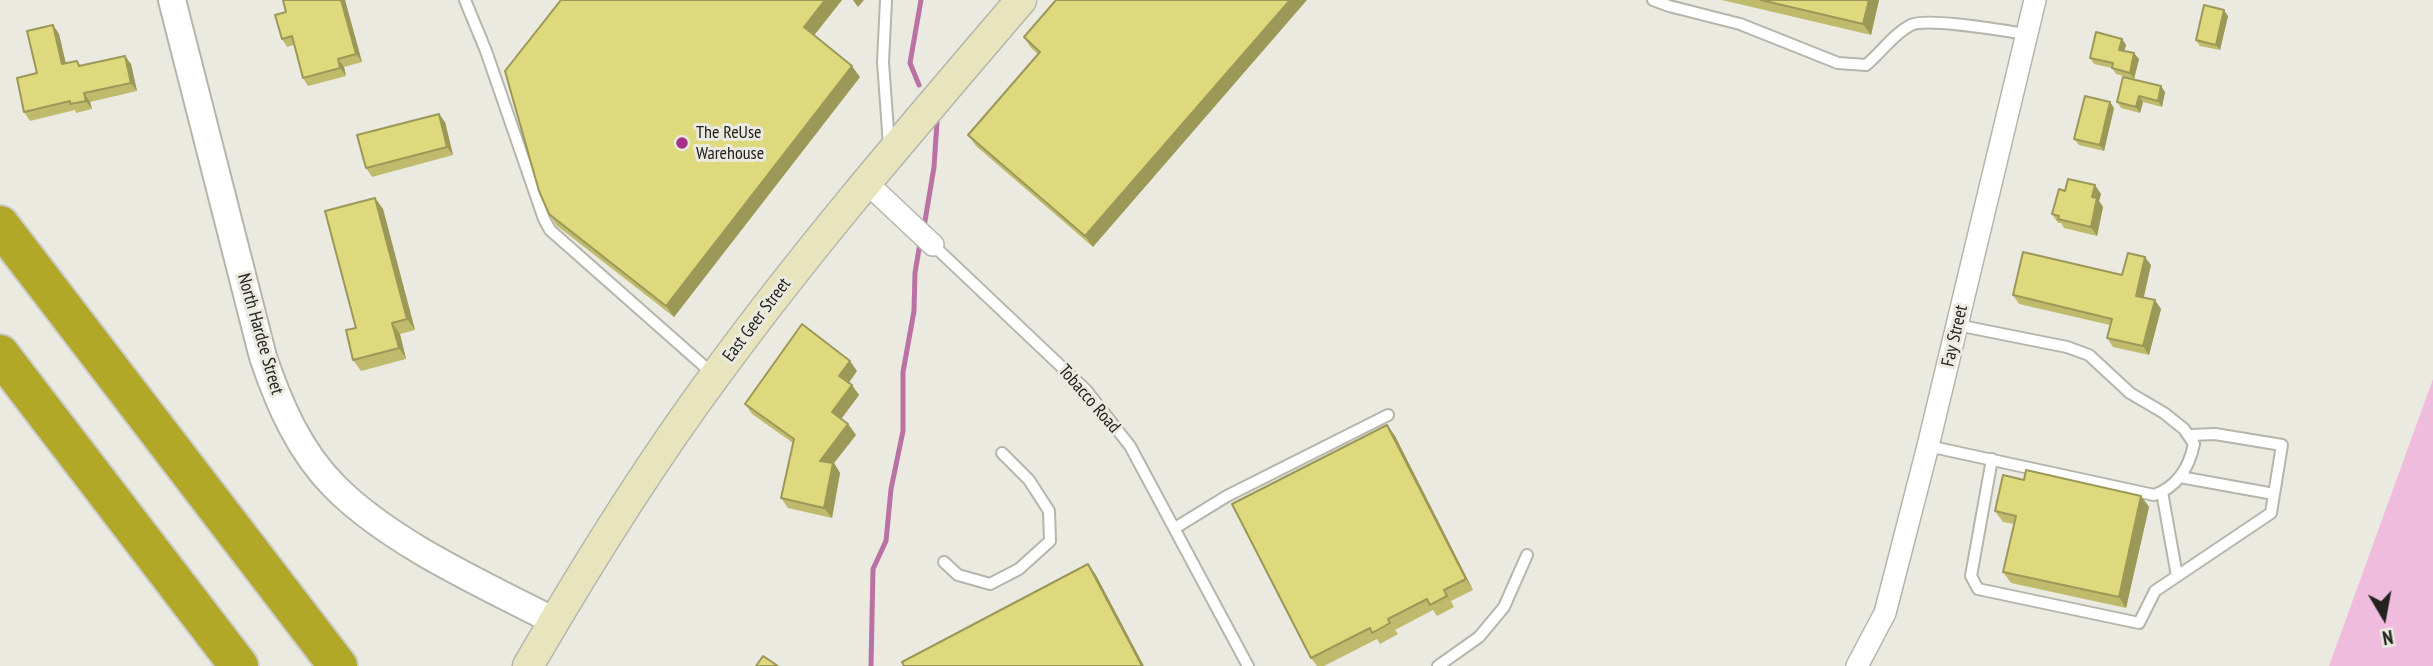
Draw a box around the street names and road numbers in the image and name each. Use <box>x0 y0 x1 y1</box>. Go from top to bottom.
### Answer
street label: North Hardee Street <box>232 271 288 397</box>
street label: East Geer Street <box>718 274 796 366</box>
street label: Fay Street <box>1937 303 1973 369</box>
street label: Tobacco Road <box>1053 360 1125 438</box>

